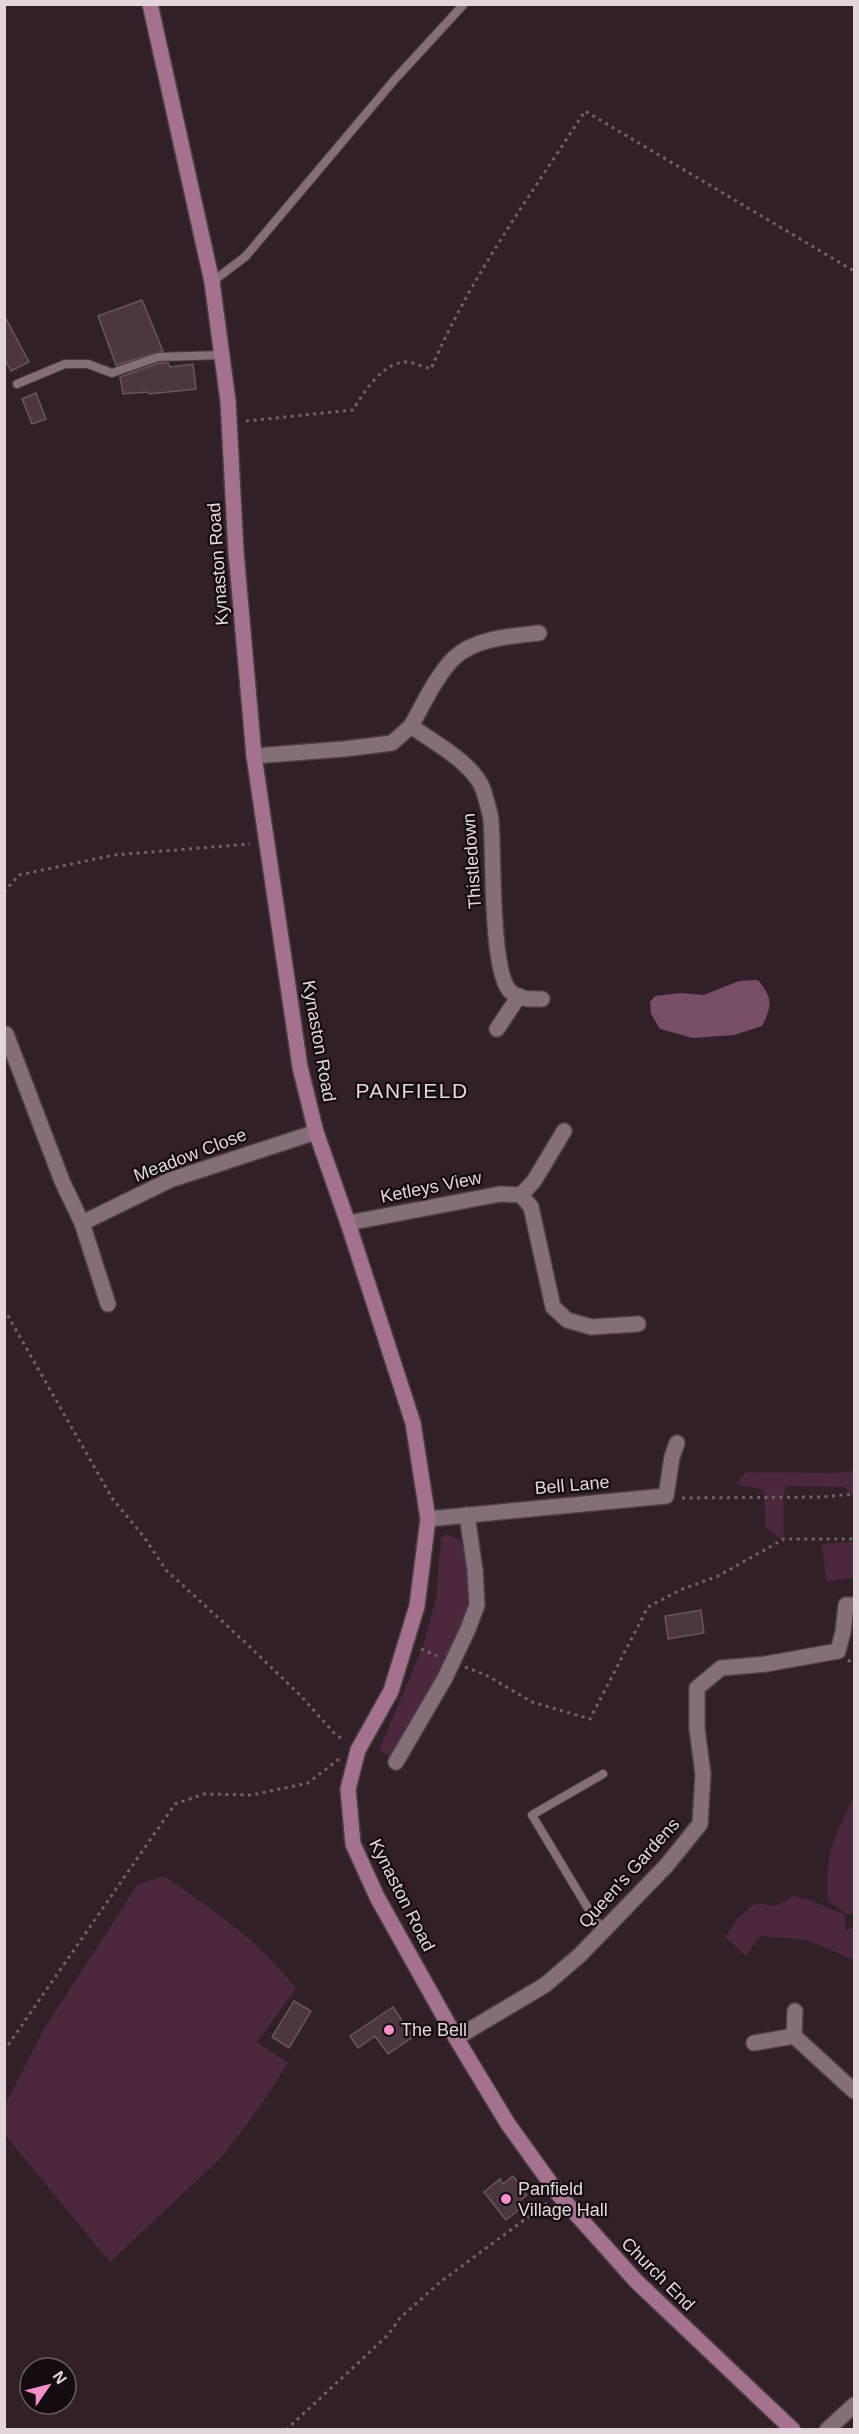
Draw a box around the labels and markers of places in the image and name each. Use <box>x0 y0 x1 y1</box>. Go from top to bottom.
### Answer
place label: The Bell <box>401 2020 467 2040</box>
marker: The Bell <box>382 2023 396 2037</box>
place label: Panfield Village Hall <box>518 2179 608 2220</box>
marker: Panfield Village Hall <box>499 2192 513 2206</box>

